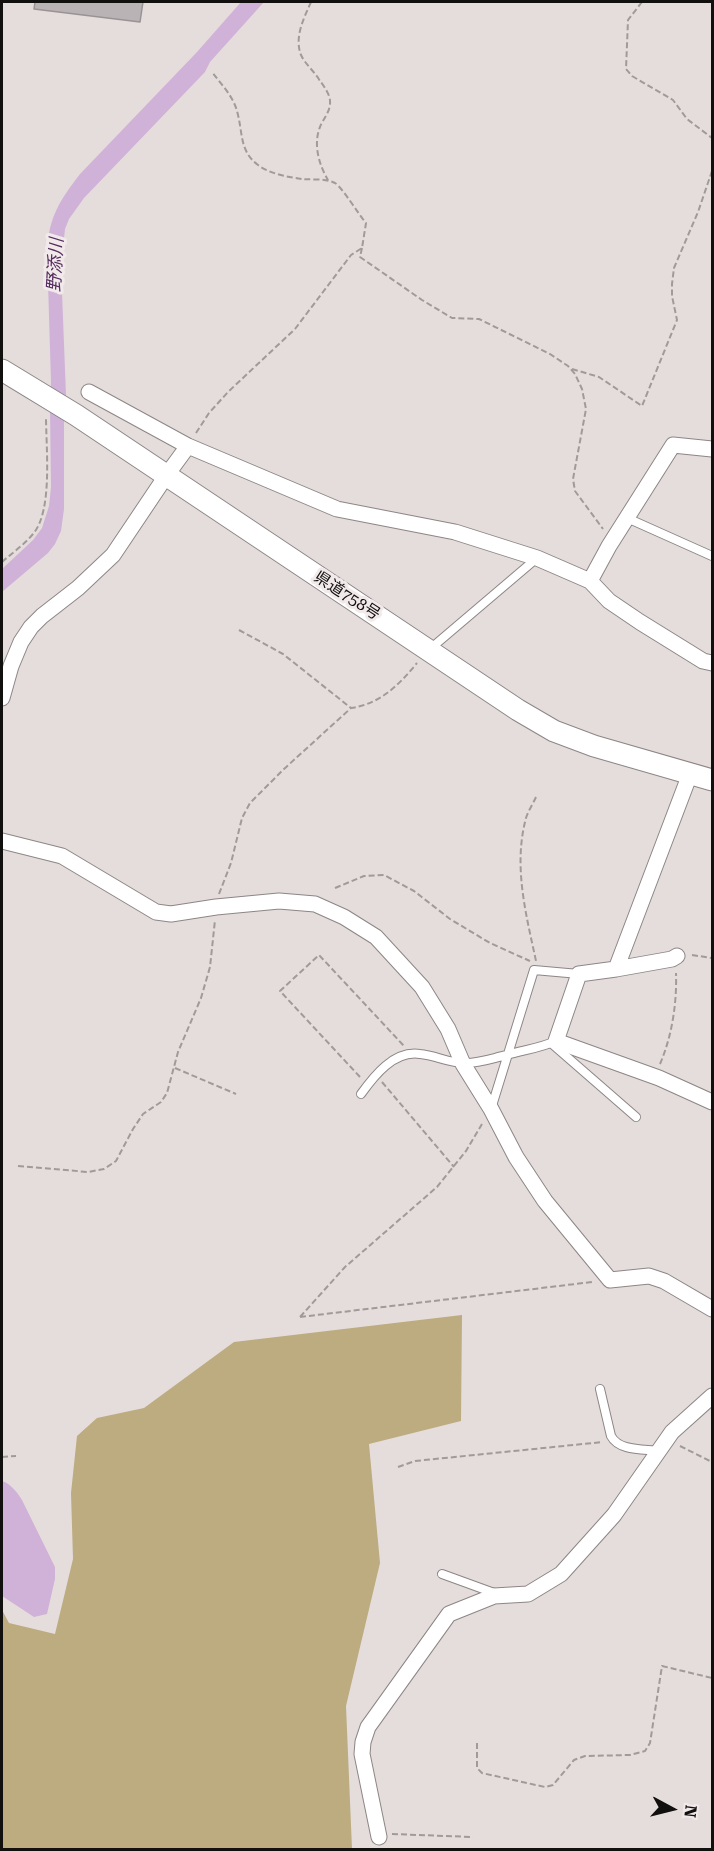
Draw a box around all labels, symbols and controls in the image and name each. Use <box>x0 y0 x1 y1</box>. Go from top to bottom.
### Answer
water label: 野添川 <box>44 237 68 293</box>
street label: 県道758号 <box>310 568 384 624</box>
north arrow <box>642 1779 702 1839</box>
text: N <box>680 1804 701 1819</box>

